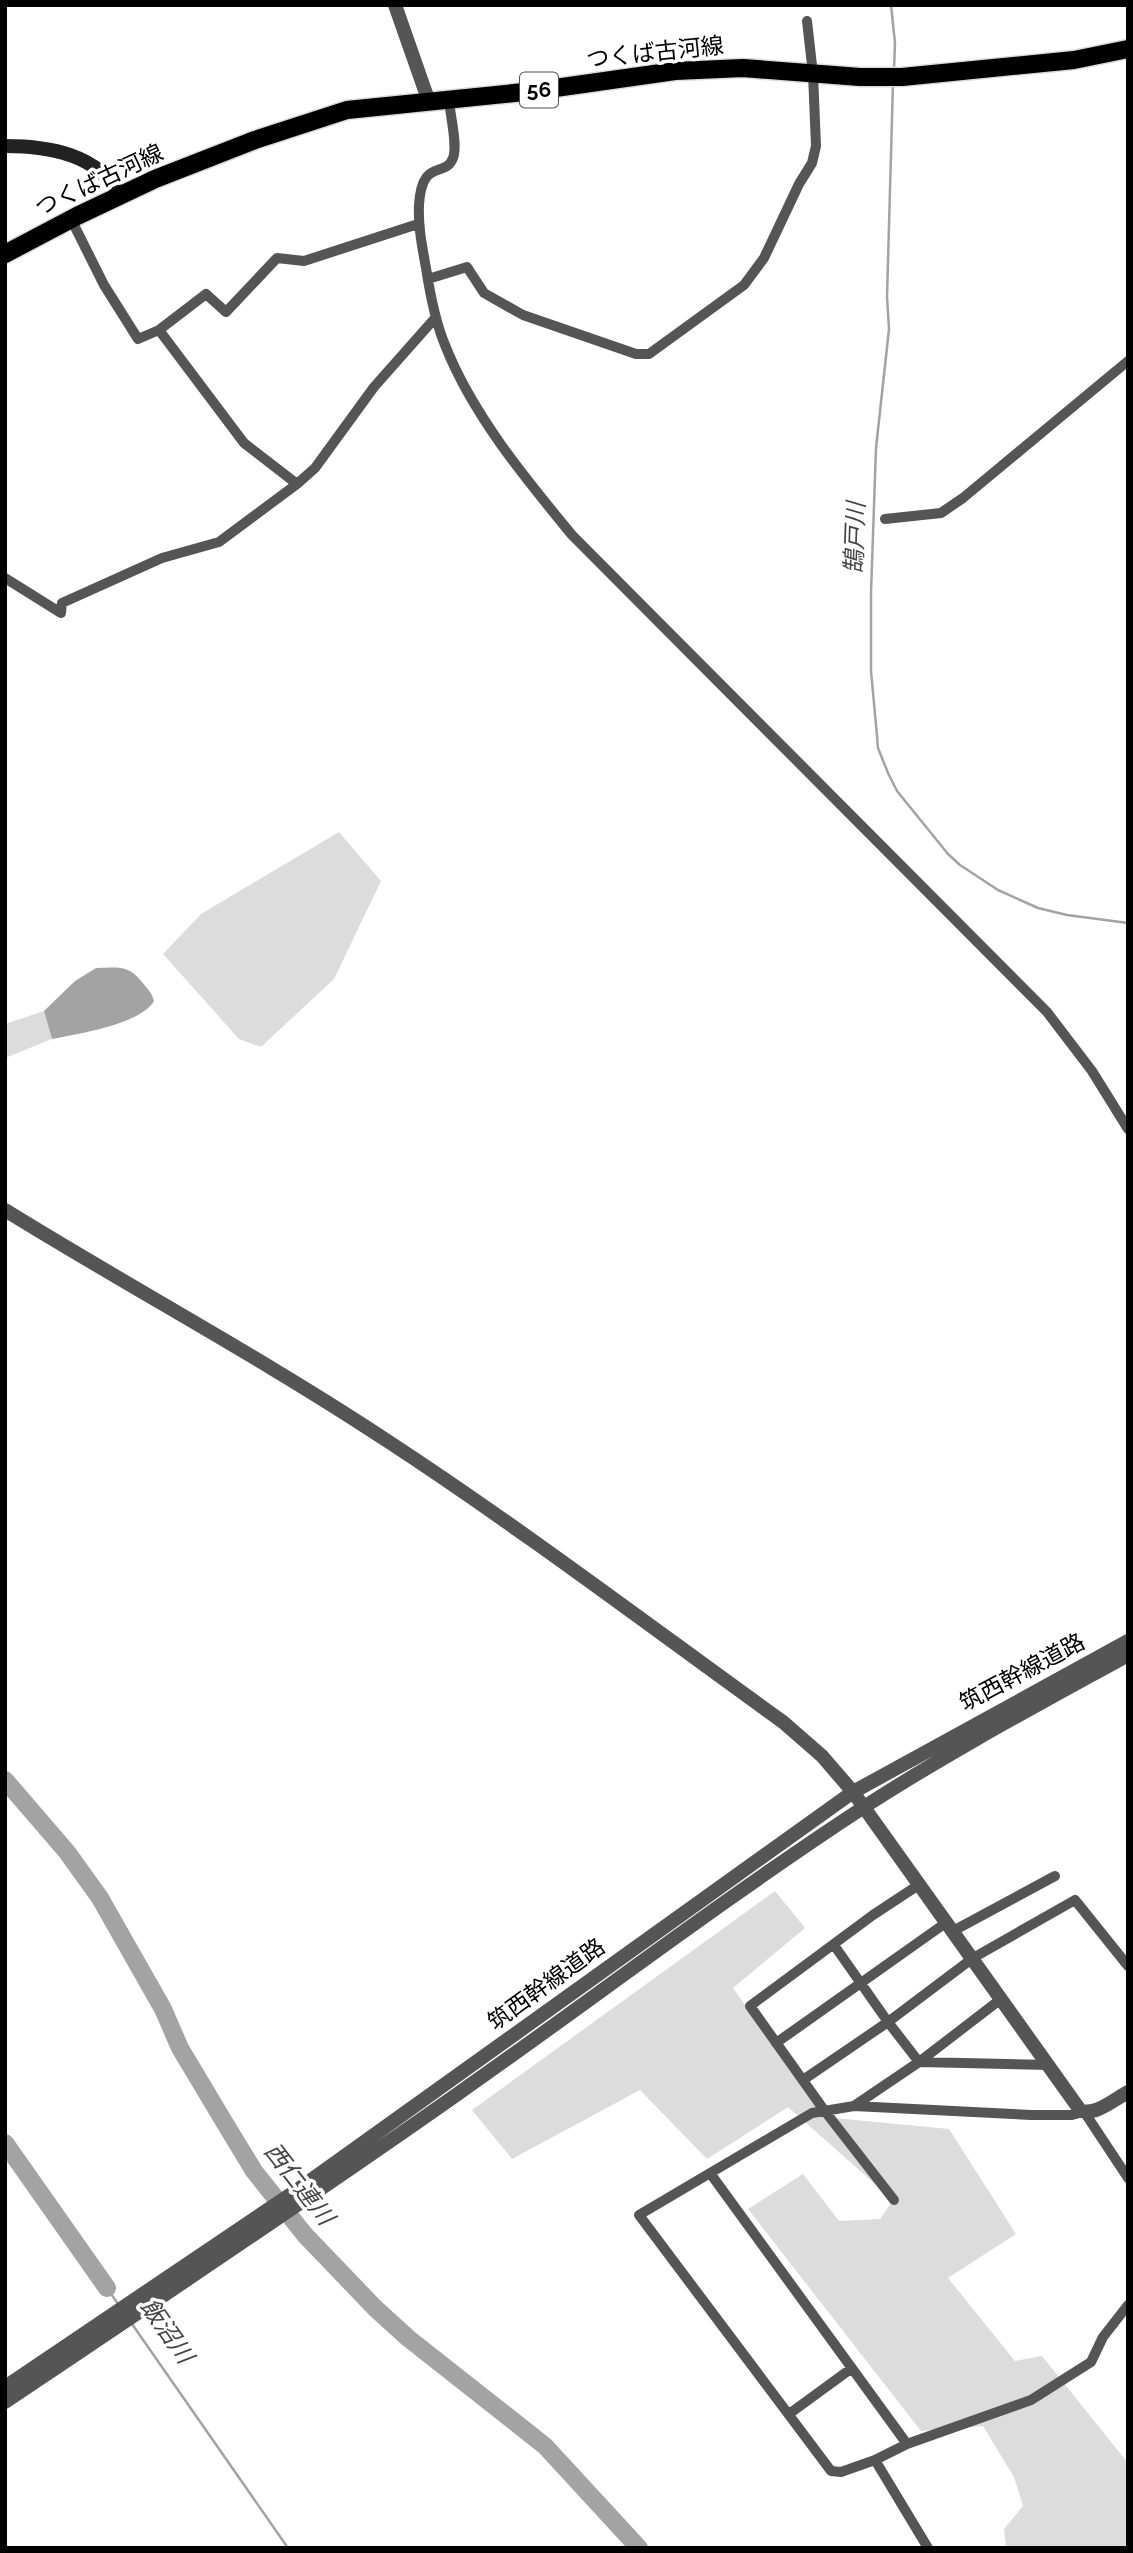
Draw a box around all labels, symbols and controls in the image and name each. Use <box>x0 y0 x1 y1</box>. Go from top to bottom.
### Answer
street label: つくば古河線 <box>585 31 725 72</box>
road number: 56 <box>520 72 558 108</box>
street label: つくば古河線 <box>31 138 167 221</box>
water label: 鵠戸川 <box>839 499 870 574</box>
street label: 筑西幹線道路 <box>955 1627 1089 1716</box>
street label: 筑西幹線道路 <box>482 1932 609 2035</box>
water label: 西仁連川 <box>258 2137 342 2233</box>
water label: 飯沼川 <box>135 2293 202 2371</box>

